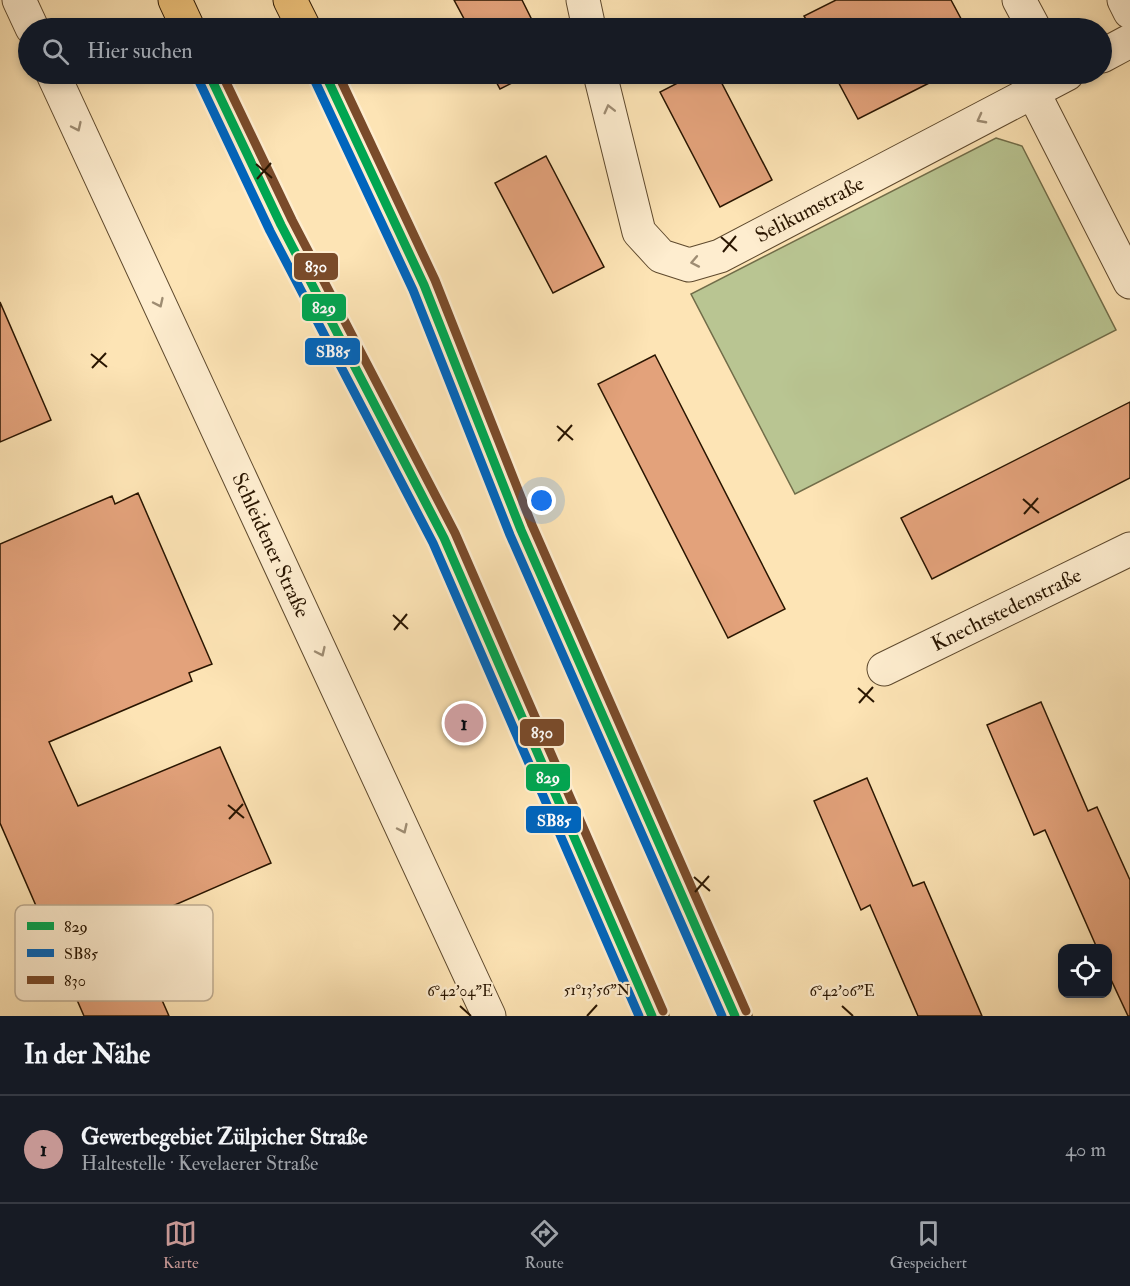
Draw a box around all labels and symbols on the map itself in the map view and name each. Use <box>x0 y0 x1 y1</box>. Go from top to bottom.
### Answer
one-way arrow <box>603 104 616 114</box>
one-way arrow <box>977 112 987 123</box>
one-way arrow <box>70 120 82 131</box>
street label: Selikumstraße <box>751 170 869 249</box>
line badge: 830 <box>293 252 339 281</box>
one-way arrow <box>690 255 700 268</box>
text: 830 <box>305 257 327 277</box>
line badge: 829 <box>301 293 347 322</box>
one-way arrow <box>152 297 164 308</box>
text: 829 <box>312 298 336 318</box>
line badge: SB85 <box>304 337 361 366</box>
text: SB85 <box>316 342 351 362</box>
street label: Schleidener Straße <box>225 468 316 622</box>
your location <box>527 486 556 515</box>
street label: Knechtstedenstraße <box>927 562 1086 658</box>
one-way arrow <box>313 645 325 656</box>
pin: 1 <box>444 700 484 746</box>
line badge: 830 <box>519 718 565 747</box>
text: 830 <box>531 723 553 743</box>
line badge: 829 <box>525 763 571 792</box>
text: 829 <box>536 768 560 788</box>
line badge: SB85 <box>525 805 582 834</box>
text: SB85 <box>537 811 572 831</box>
one-way arrow <box>395 822 407 833</box>
legend <box>15 905 213 1001</box>
text: 829 <box>64 917 88 937</box>
text: SB85 <box>64 944 98 964</box>
text: 830 <box>64 971 86 991</box>
text: 51°13'56"N <box>564 981 631 1000</box>
text: 6°42'04"E <box>427 982 493 1001</box>
text: 6°42'06"E <box>810 982 875 1001</box>

